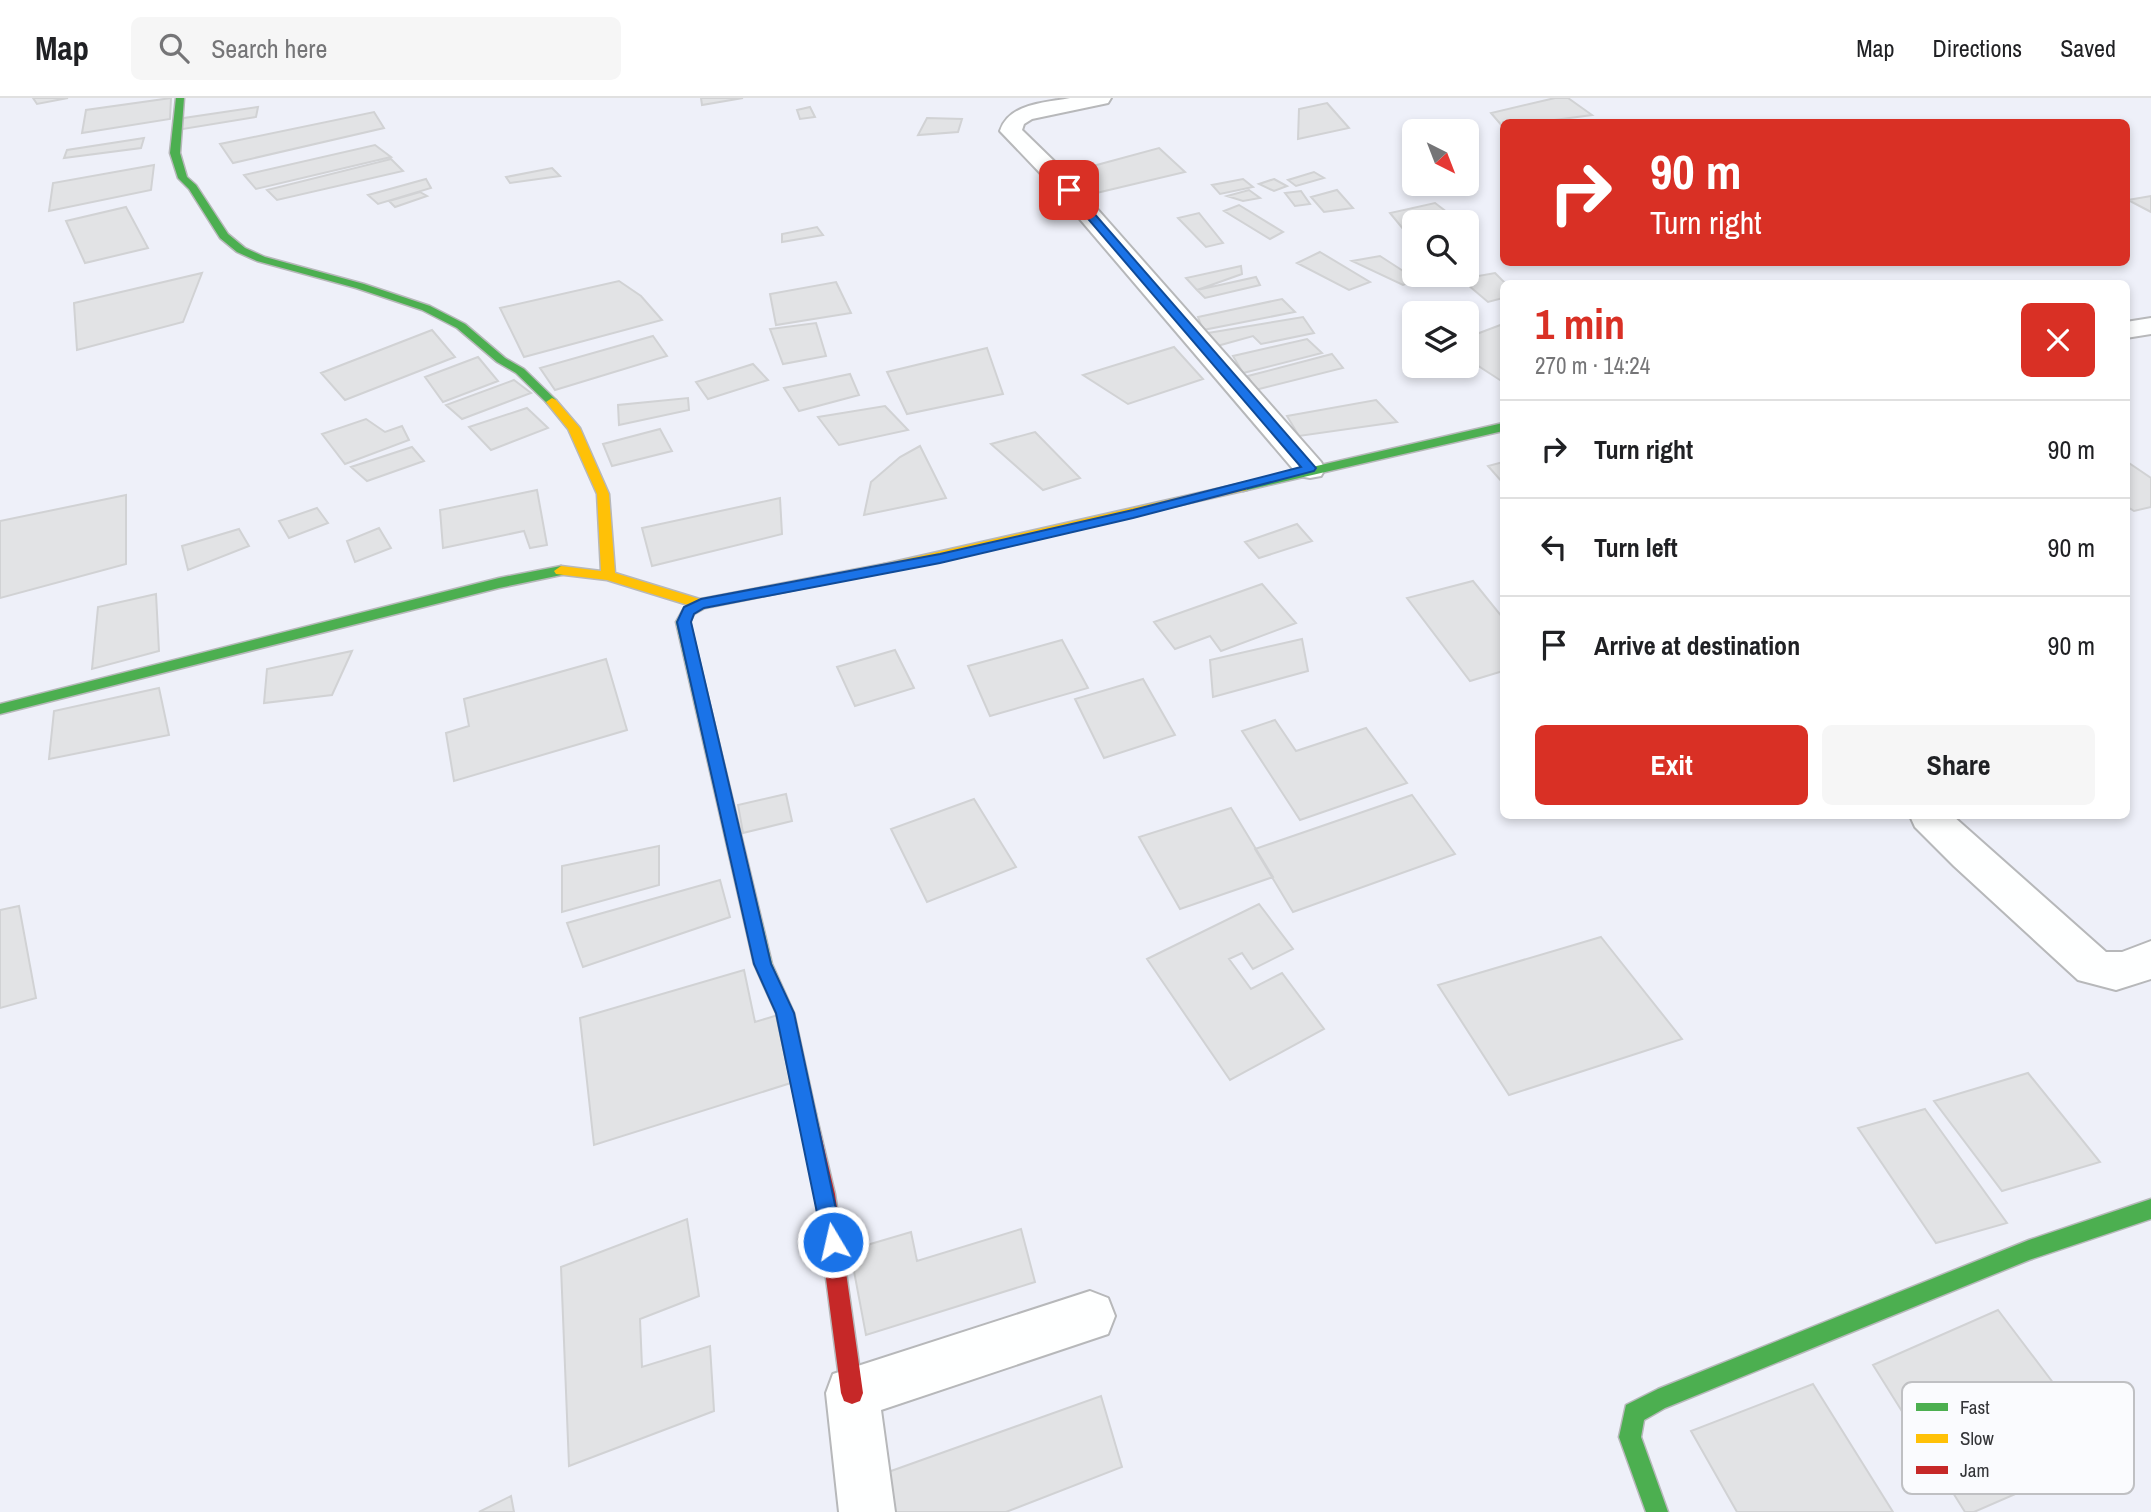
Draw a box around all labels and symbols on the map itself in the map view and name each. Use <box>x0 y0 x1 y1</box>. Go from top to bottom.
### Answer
north arrow <box>1402 119 1479 196</box>
pin <box>1039 160 1099 220</box>
position arrow <box>796 1205 870 1279</box>
legend <box>1902 1382 2134 1494</box>
text: Fast <box>1960 1394 1990 1420</box>
text: Slow <box>1960 1425 1995 1451</box>
text: Jam <box>1960 1457 1989 1483</box>

